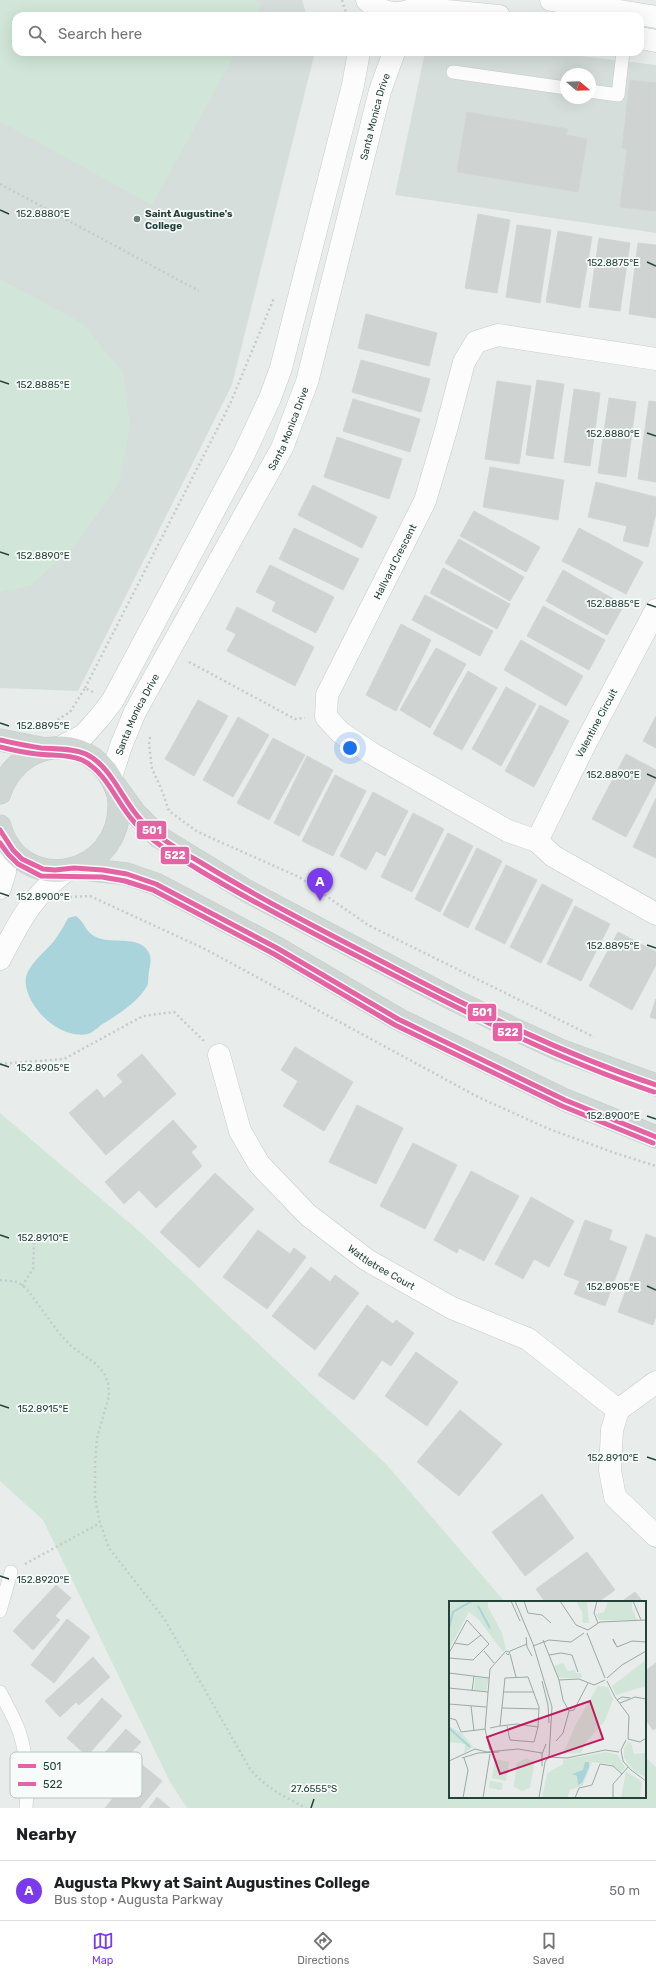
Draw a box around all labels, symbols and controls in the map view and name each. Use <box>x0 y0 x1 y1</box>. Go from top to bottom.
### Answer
search box <box>12 12 644 56</box>
icon: search <box>26 23 48 45</box>
text: Search here <box>58 25 142 43</box>
north arrow <box>560 68 596 104</box>
street label: Santa Monica Drive <box>358 71 393 161</box>
text: 152.8880°E <box>16 208 70 220</box>
place label: Saint Augustine's College <box>145 208 233 232</box>
marker: Saint Augustine's College <box>132 214 142 224</box>
text: 152.8875°E <box>587 257 639 269</box>
text: 152.8885°E <box>16 379 70 391</box>
street label: Santa Monica Drive <box>266 385 312 473</box>
text: 152.8880°E <box>586 428 640 440</box>
street label: Hallvard Crescent <box>371 522 419 601</box>
text: 152.8890°E <box>16 550 70 562</box>
text: 152.8885°E <box>586 598 640 610</box>
street label: Santa Monica Drive <box>113 671 162 757</box>
street label: Valentine Circuit <box>574 687 620 760</box>
text: 152.8895°E <box>16 720 70 732</box>
your location <box>340 738 360 758</box>
text: 152.8890°E <box>586 769 640 781</box>
line badge: 501 <box>136 820 167 840</box>
text: 501 <box>142 824 162 837</box>
line badge: 522 <box>160 846 190 865</box>
text: 522 <box>164 849 186 862</box>
pin: A <box>307 868 333 901</box>
text: 152.8900°E <box>16 891 70 903</box>
text: 152.8895°E <box>586 940 640 952</box>
line badge: 501 <box>467 1003 497 1022</box>
text: 501 <box>472 1006 492 1019</box>
line badge: 522 <box>492 1022 523 1042</box>
text: 522 <box>497 1026 519 1039</box>
text: 152.8905°E <box>16 1062 70 1074</box>
text: 152.8900°E <box>586 1110 640 1122</box>
text: 152.8910°E <box>17 1232 69 1244</box>
street label: Wattletree Court <box>345 1243 417 1293</box>
text: 152.8905°E <box>586 1281 640 1293</box>
text: 152.8915°E <box>18 1403 68 1415</box>
text: 152.8910°E <box>587 1452 639 1464</box>
text: 152.8920°E <box>17 1574 69 1586</box>
inset map <box>449 1601 646 1798</box>
legend <box>10 1752 142 1798</box>
text: 501 <box>43 1760 61 1773</box>
text: 522 <box>43 1778 62 1791</box>
text: 27.6555°S <box>291 1783 337 1795</box>
text: Nearby <box>16 1824 77 1844</box>
text: Augusta Pkwy at Saint Augustines College <box>54 1874 370 1892</box>
text: A <box>24 1883 34 1898</box>
text: 50 m <box>609 1883 640 1898</box>
text: Bus stop · Augusta Parkway <box>54 1892 223 1907</box>
tab: Map <box>92 1930 114 1967</box>
tab: Directions <box>297 1930 349 1967</box>
tab: Saved <box>533 1930 564 1967</box>

